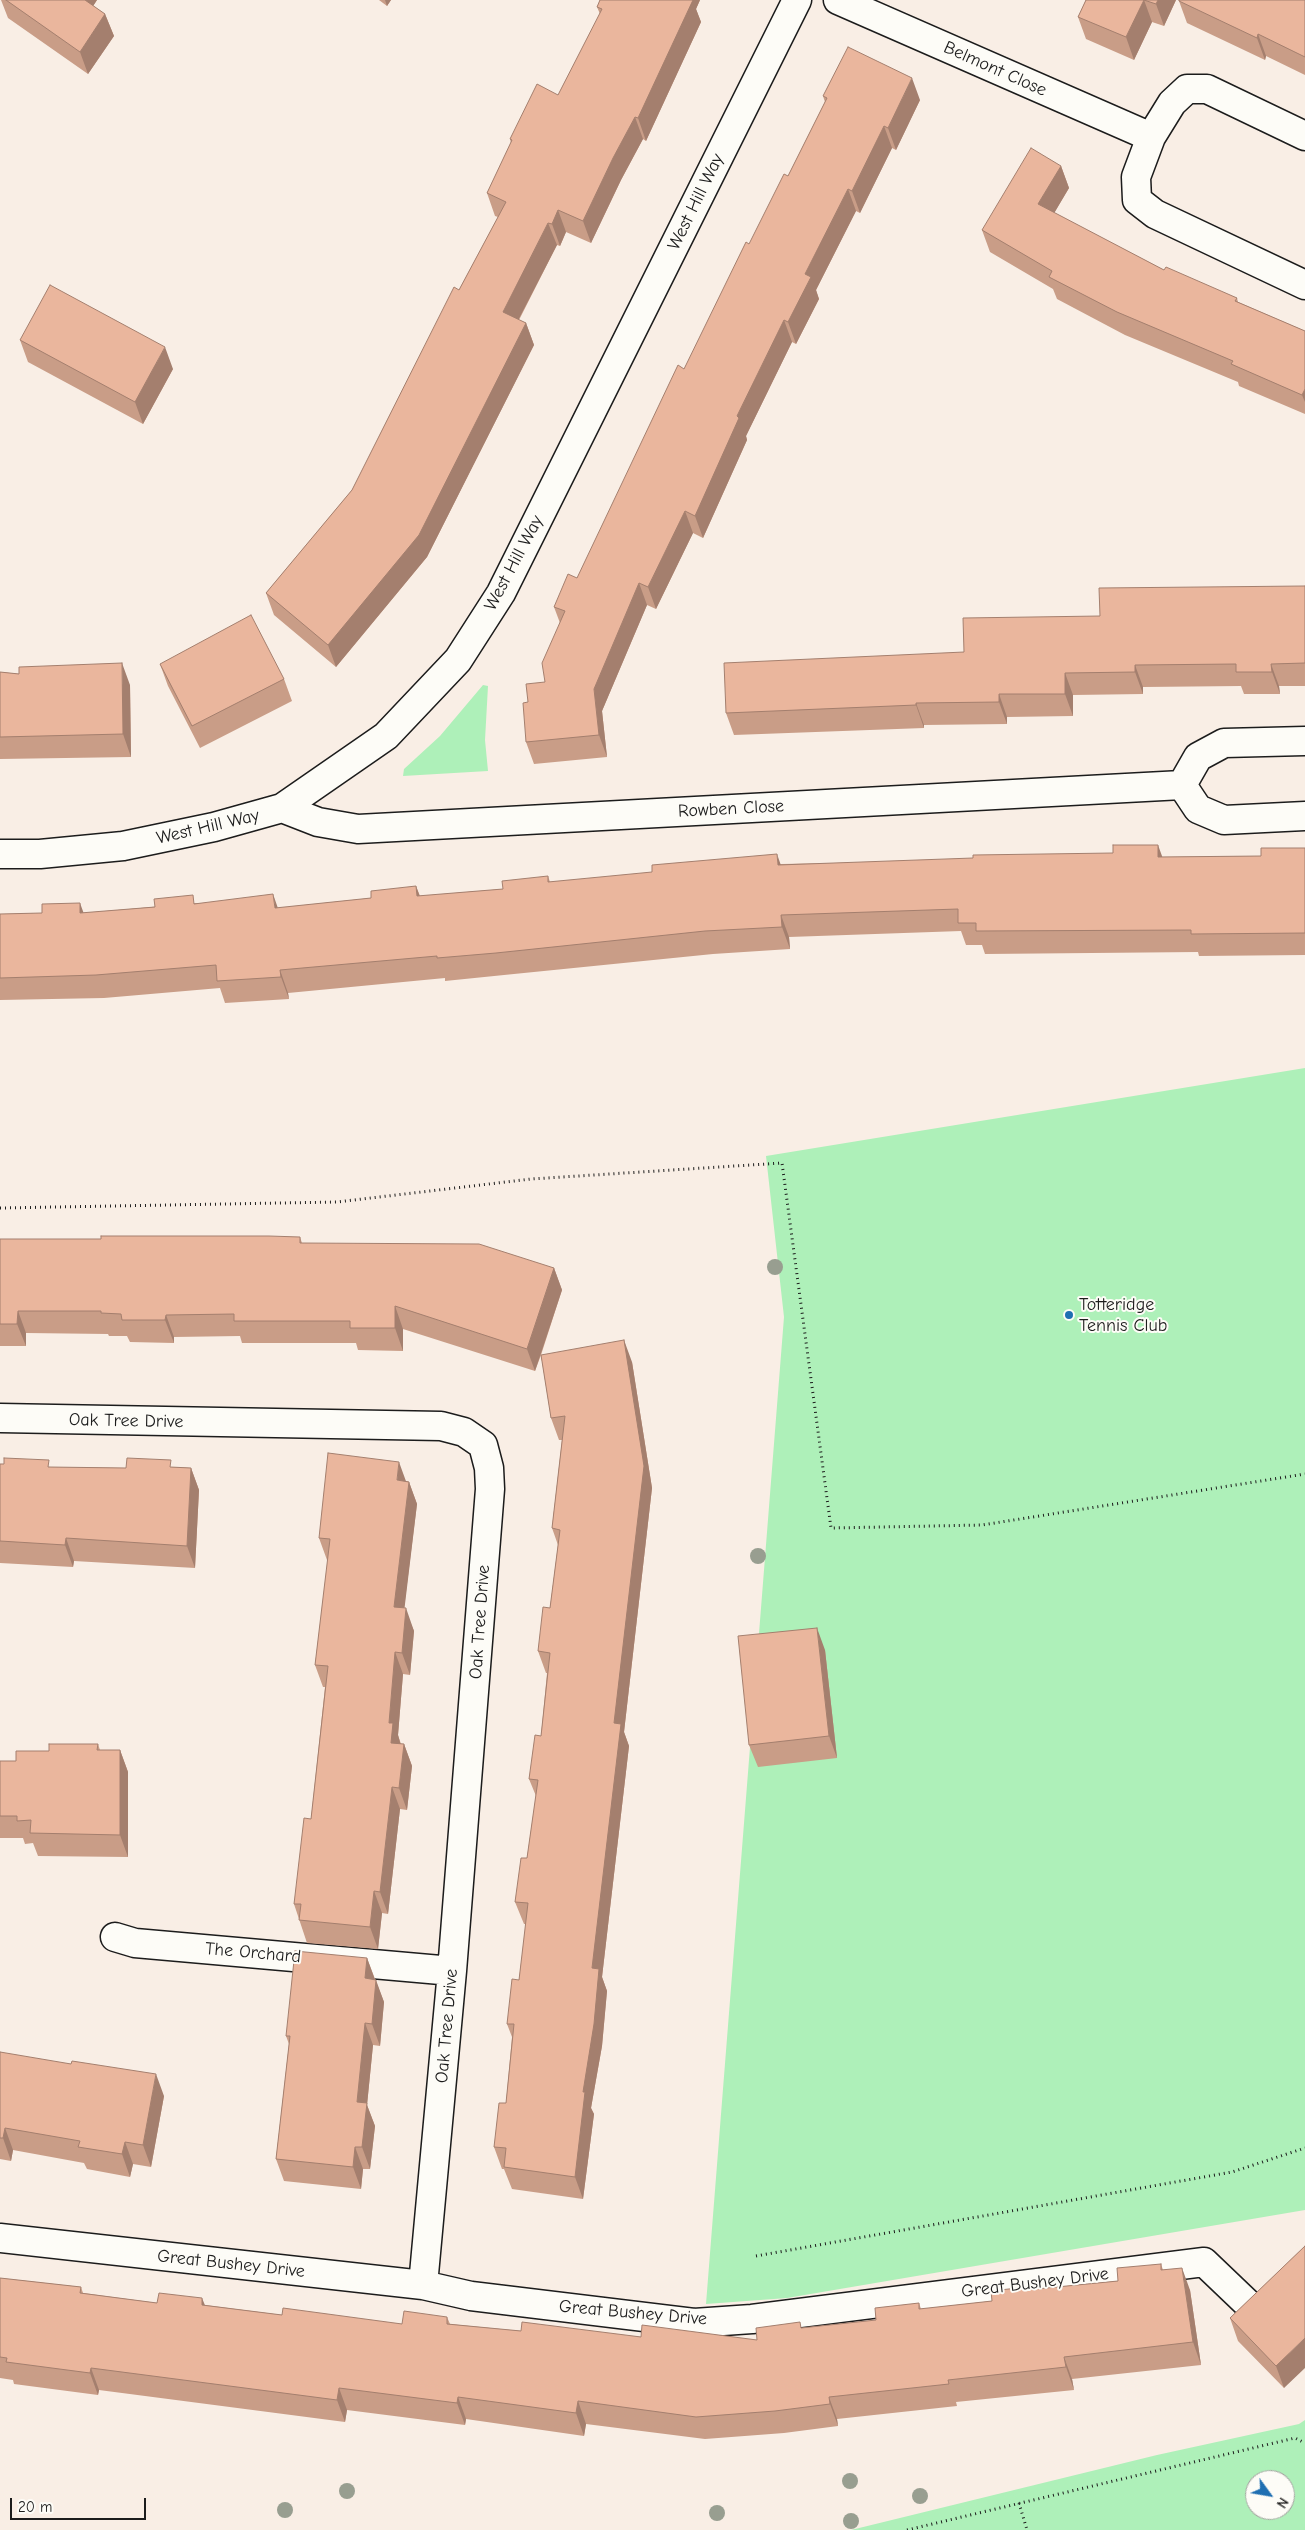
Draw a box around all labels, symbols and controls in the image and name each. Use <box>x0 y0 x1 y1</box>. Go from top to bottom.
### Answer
street label: Belmont Close <box>940 37 1050 101</box>
street label: West Hill Way <box>663 150 729 254</box>
street label: West Hill Way <box>480 512 548 614</box>
street label: Rowben Close <box>677 795 785 823</box>
street label: West Hill Way <box>155 805 261 849</box>
place label: Totteridge Tennis Club <box>1079 1294 1167 1336</box>
marker: Totteridge Tennis Club <box>1063 1309 1075 1321</box>
street label: Oak Tree Drive <box>69 1409 183 1433</box>
street label: Oak Tree Drive <box>465 1564 495 1680</box>
street label: The Orchard <box>204 1938 302 1968</box>
street label: Oak Tree Drive <box>431 1968 463 2084</box>
street label: Great Bushey Drive <box>156 2245 306 2283</box>
street label: Great Bushey Drive <box>960 2263 1110 2303</box>
street label: Great Bushey Drive <box>558 2296 708 2330</box>
north arrow <box>1245 2470 1295 2520</box>
scale bar <box>12 2488 149 2520</box>
text: N <box>1273 2494 1292 2511</box>
text: 20 m <box>18 2498 52 2516</box>

